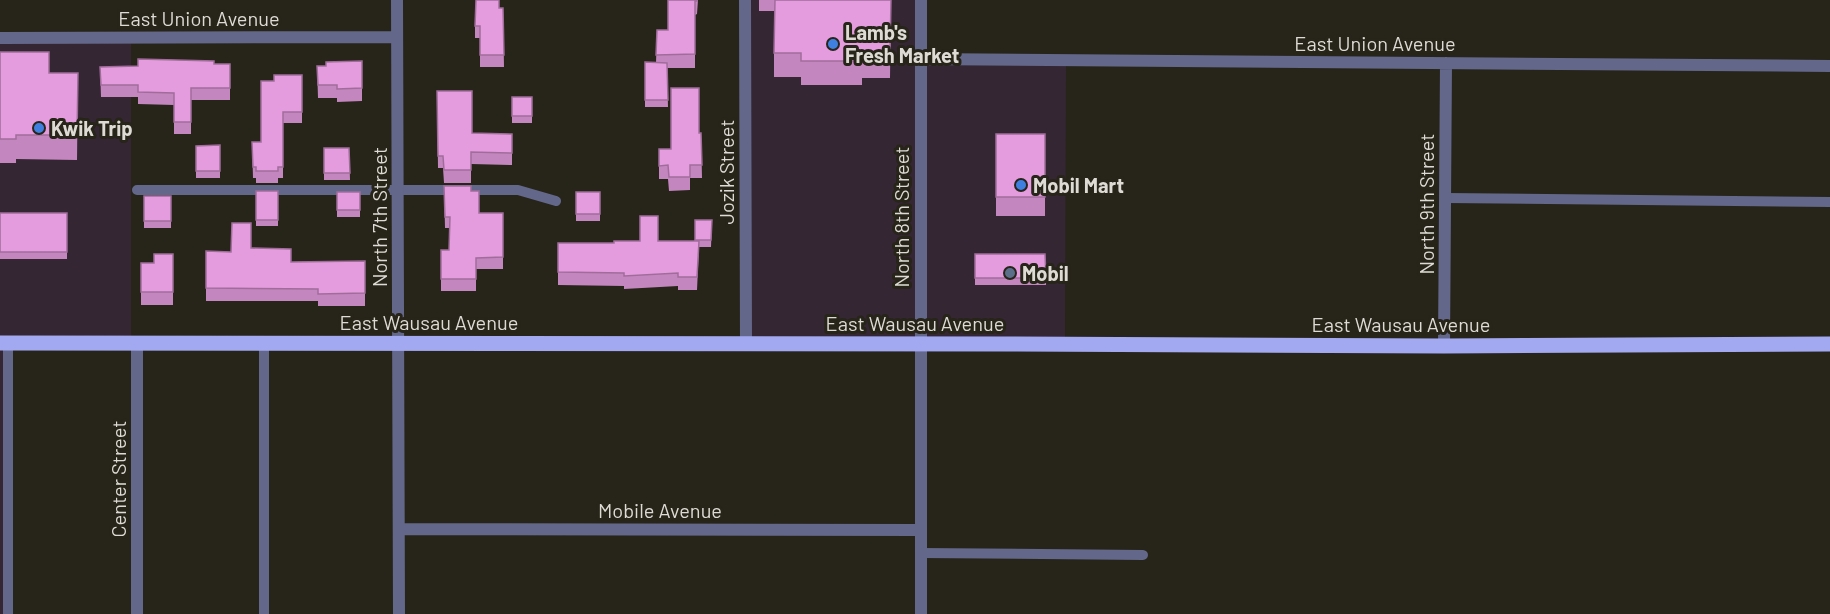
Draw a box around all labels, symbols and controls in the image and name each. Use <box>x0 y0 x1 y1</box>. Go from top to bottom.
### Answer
street label: East Union Avenue <box>118 6 280 30</box>
place label: Lamb's Fresh Market <box>845 20 959 67</box>
street label: East Union Avenue <box>1294 31 1456 55</box>
marker: Lamb's Fresh Market <box>826 37 840 51</box>
place label: Kwik Trip <box>51 116 133 140</box>
street label: Jozik Street <box>714 119 738 225</box>
marker: Kwik Trip <box>32 121 46 135</box>
street label: North 9th Street <box>1414 133 1438 275</box>
street label: North 8th Street <box>889 146 913 288</box>
street label: North 7th Street <box>367 147 391 287</box>
place label: Mobil Mart <box>1033 173 1124 197</box>
marker: Mobil Mart <box>1014 178 1028 192</box>
place label: Mobil <box>1022 261 1069 285</box>
marker: Mobil <box>1003 266 1017 280</box>
street label: East Wausau Avenue <box>340 310 518 334</box>
street label: East Wausau Avenue <box>826 311 1004 335</box>
street label: East Wausau Avenue <box>1312 312 1490 336</box>
street label: Center Street <box>106 420 130 538</box>
street label: Mobile Avenue <box>598 498 722 522</box>

